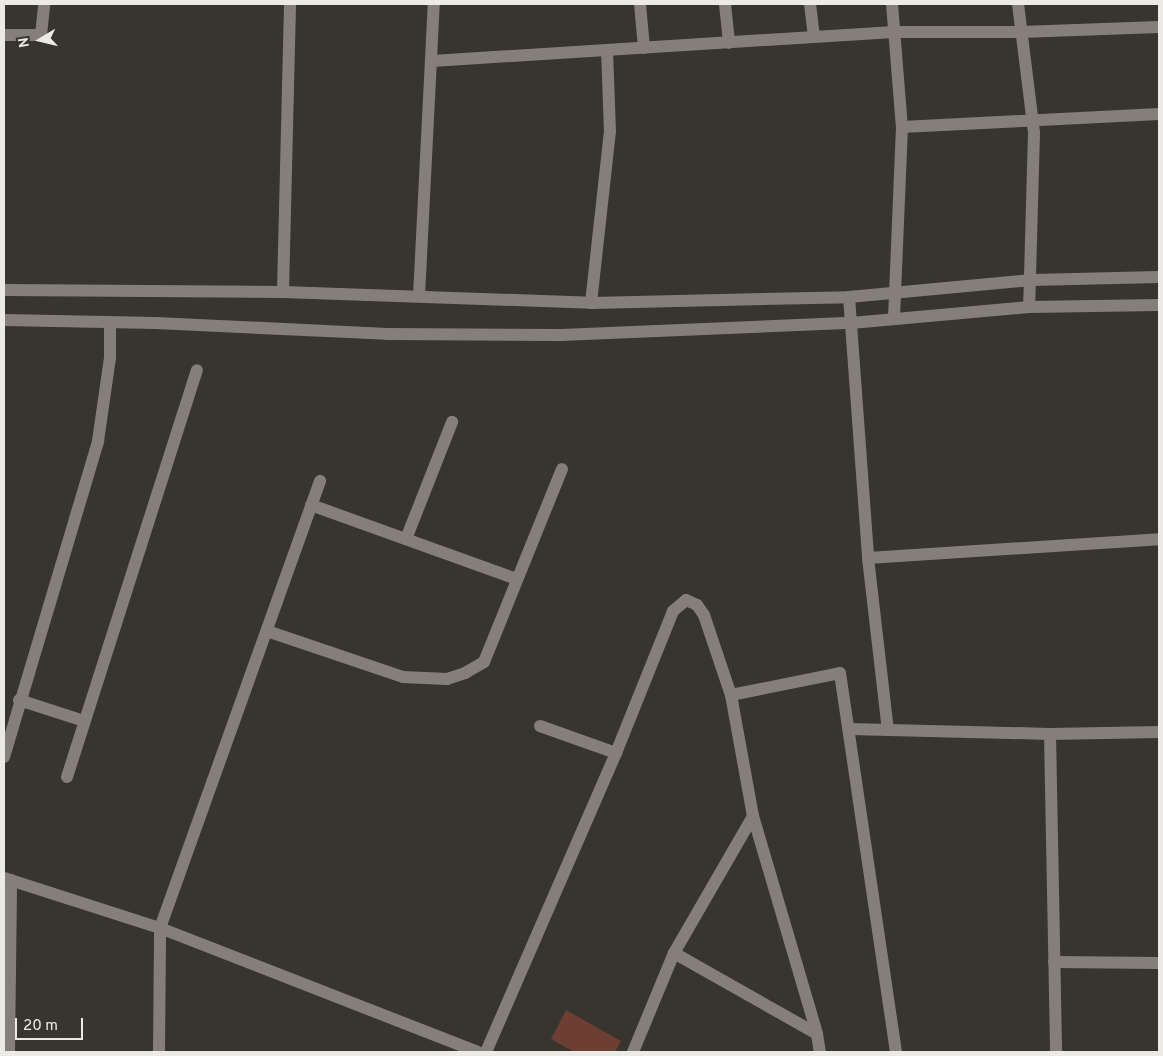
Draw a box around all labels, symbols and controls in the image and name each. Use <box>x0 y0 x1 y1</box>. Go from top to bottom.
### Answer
north arrow <box>15 15 65 65</box>
text: N <box>16 36 34 49</box>
scale bar <box>18 1008 85 1040</box>
text: 20 m <box>23 1017 58 1036</box>

